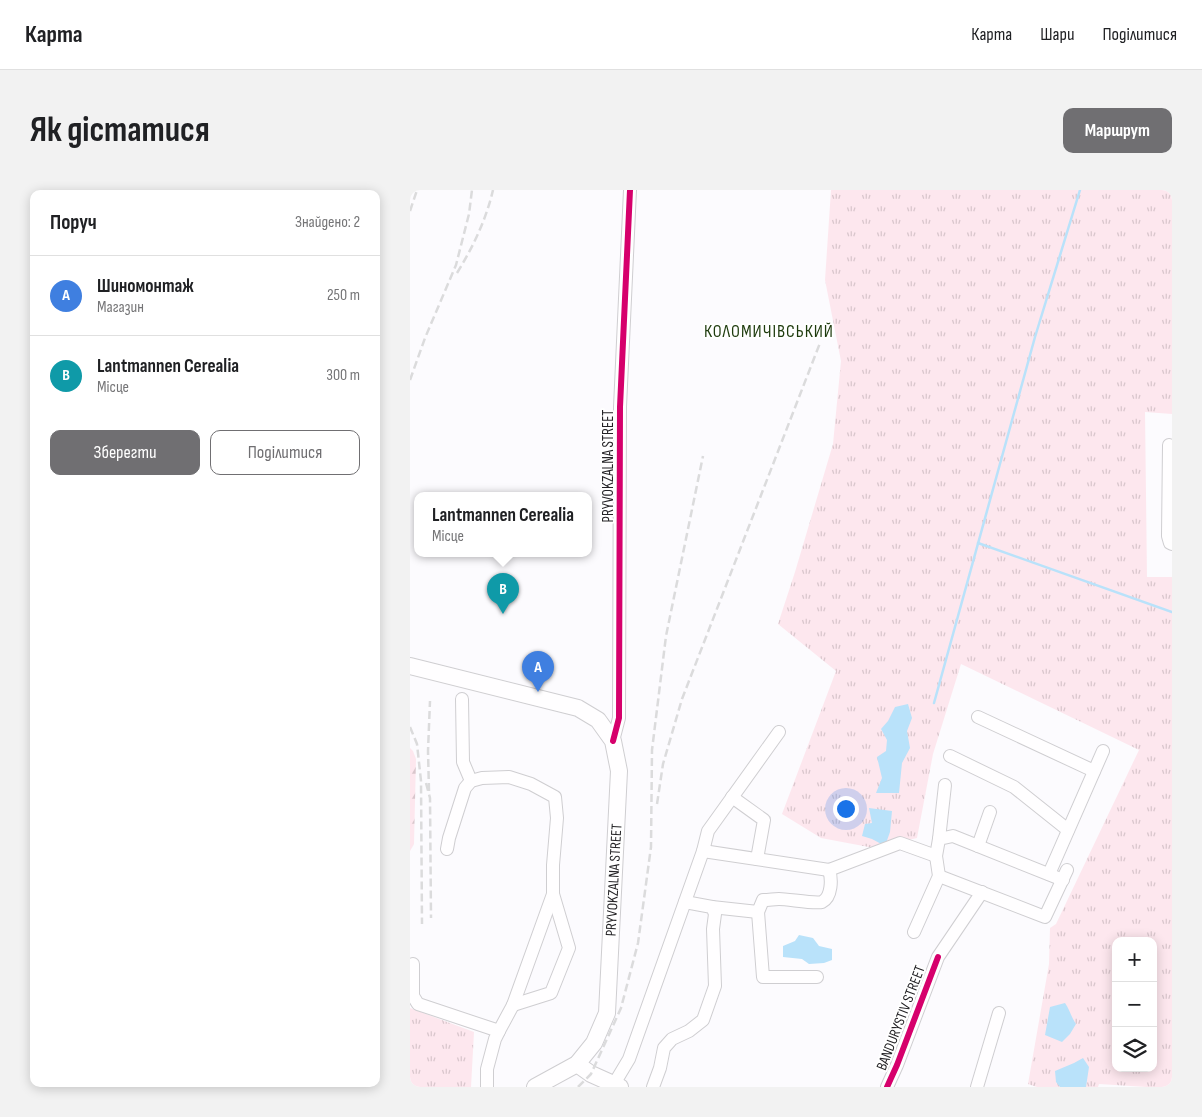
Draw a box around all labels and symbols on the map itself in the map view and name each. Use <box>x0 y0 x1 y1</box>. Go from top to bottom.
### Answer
district label: КОЛОМИЧІВСЬКИЙ <box>704 321 834 342</box>
street label: PRYVOKZALNA STREET <box>599 410 618 522</box>
pin: B <box>487 573 519 614</box>
pin: A <box>522 651 554 692</box>
your location <box>833 796 859 822</box>
street label: PRYVOKZALNA STREET <box>602 823 626 937</box>
street label: BANDURYSTIV STREET <box>872 963 930 1073</box>

